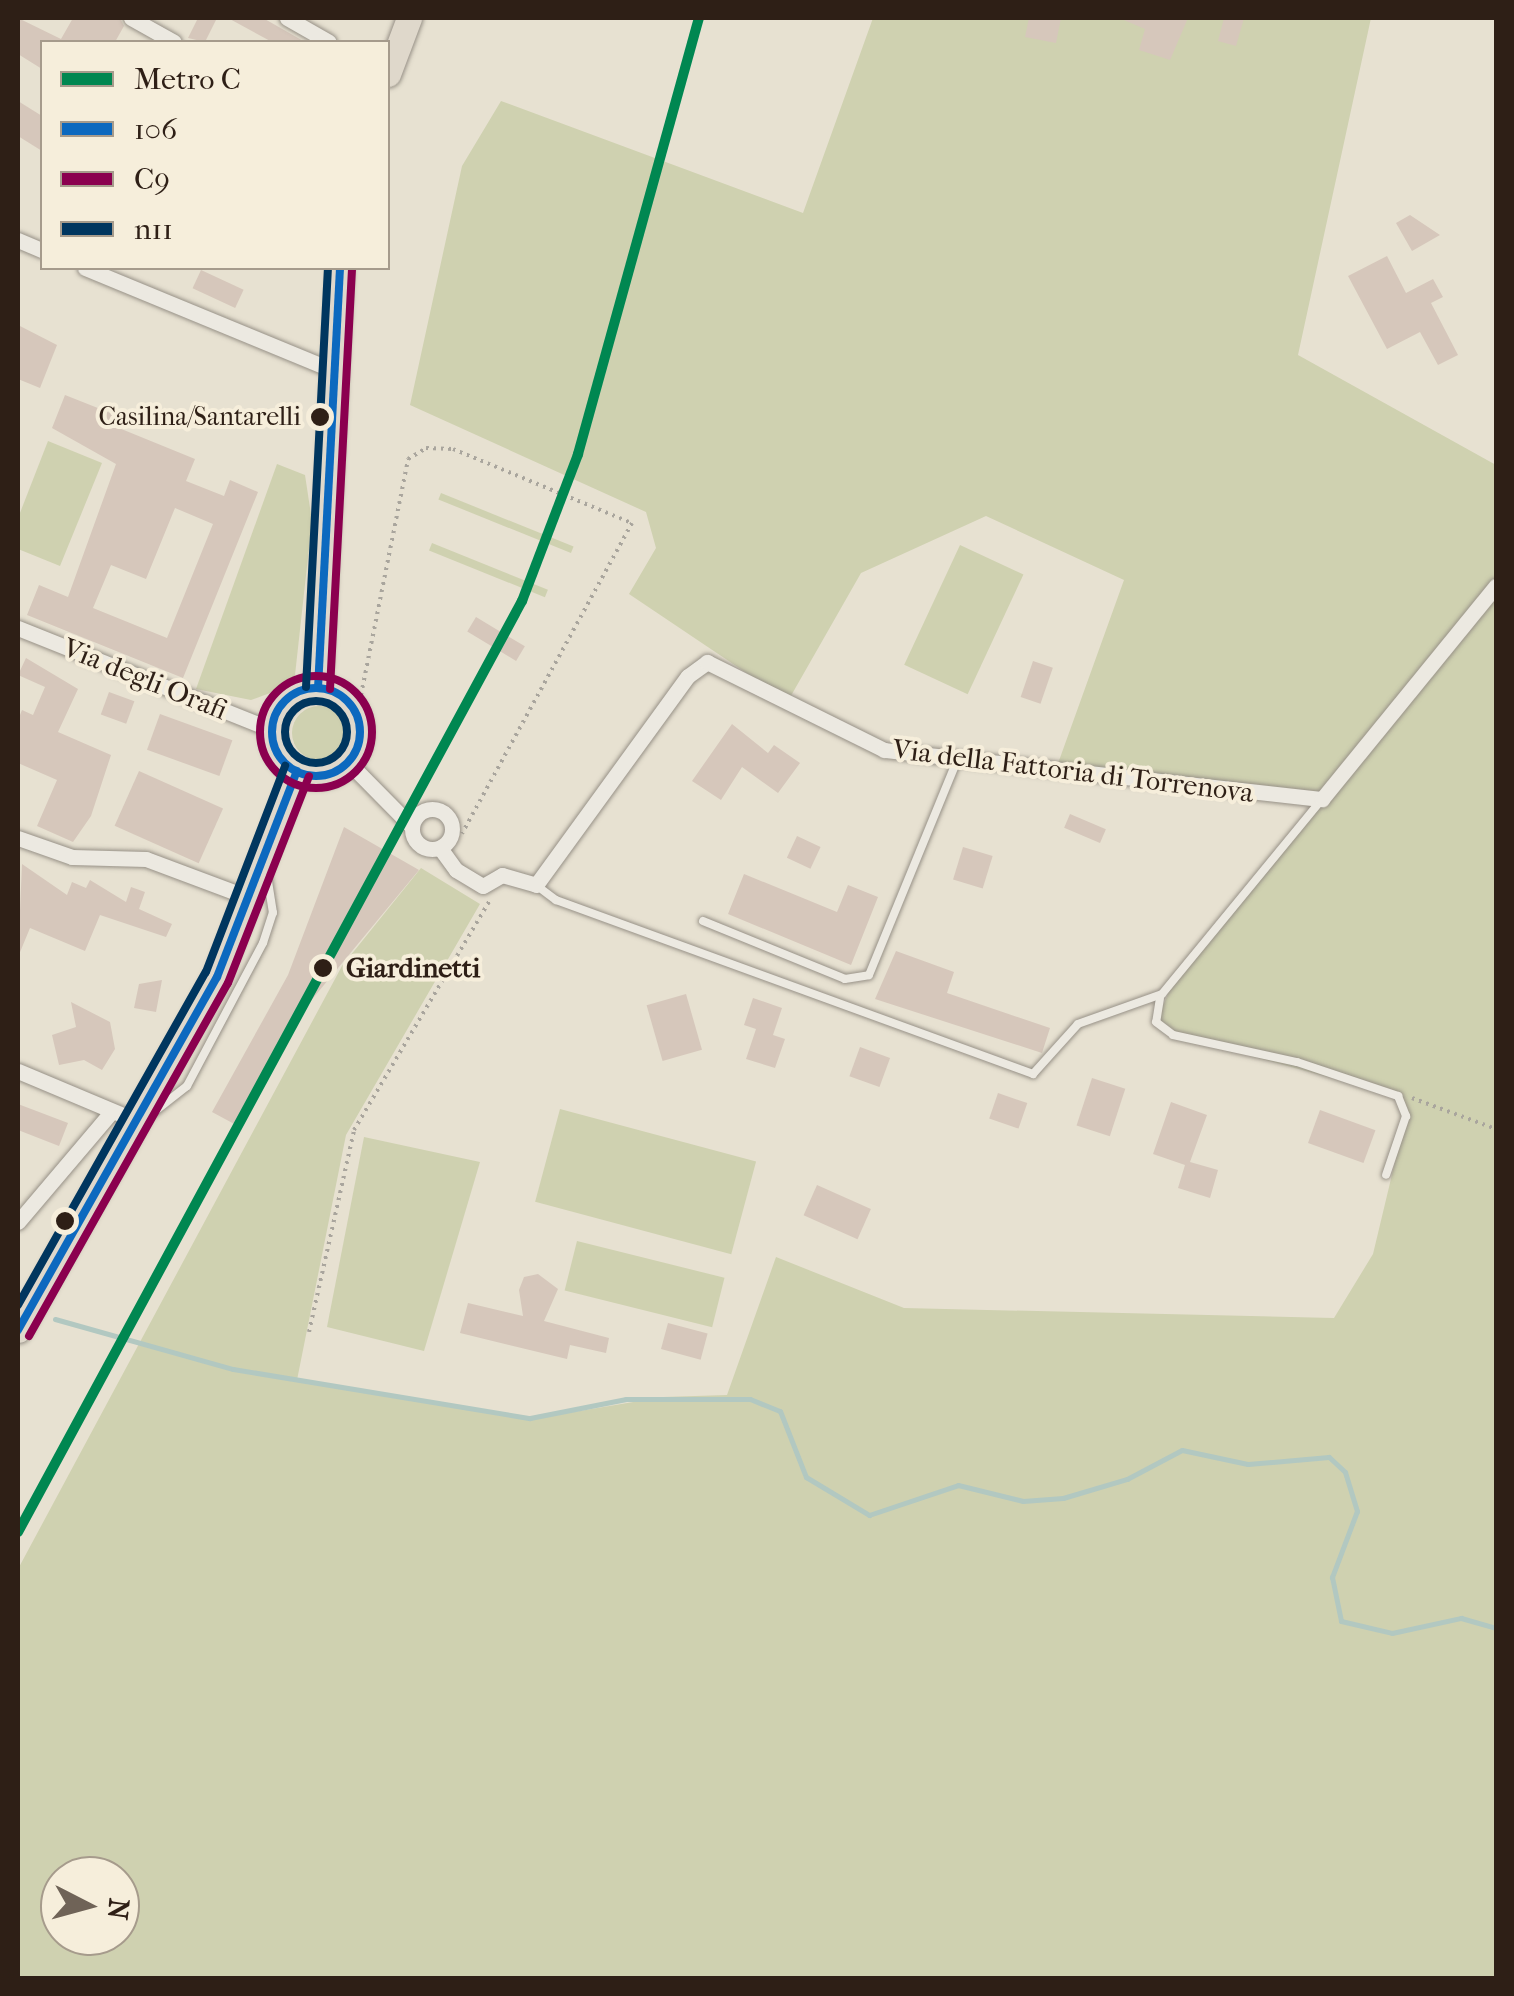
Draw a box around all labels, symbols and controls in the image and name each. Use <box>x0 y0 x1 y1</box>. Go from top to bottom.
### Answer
legend <box>40 40 390 270</box>
text: Metro C <box>134 62 241 97</box>
text: 106 <box>134 112 177 147</box>
text: C9 <box>134 162 170 197</box>
text: n11 <box>134 212 173 247</box>
place label: Casilina/Santarelli <box>98 401 301 433</box>
marker: Casilina/Santarelli <box>310 407 330 427</box>
street label: Via degli Orafi <box>58 631 232 727</box>
street label: Via della Fattoria di Torrenova <box>891 732 1255 810</box>
place label: Giardinetti <box>346 951 480 985</box>
marker: Giardinetti <box>310 955 336 981</box>
unlabelled marker <box>55 1211 75 1231</box>
north arrow <box>40 1856 140 1956</box>
text: N <box>101 1897 136 1921</box>

